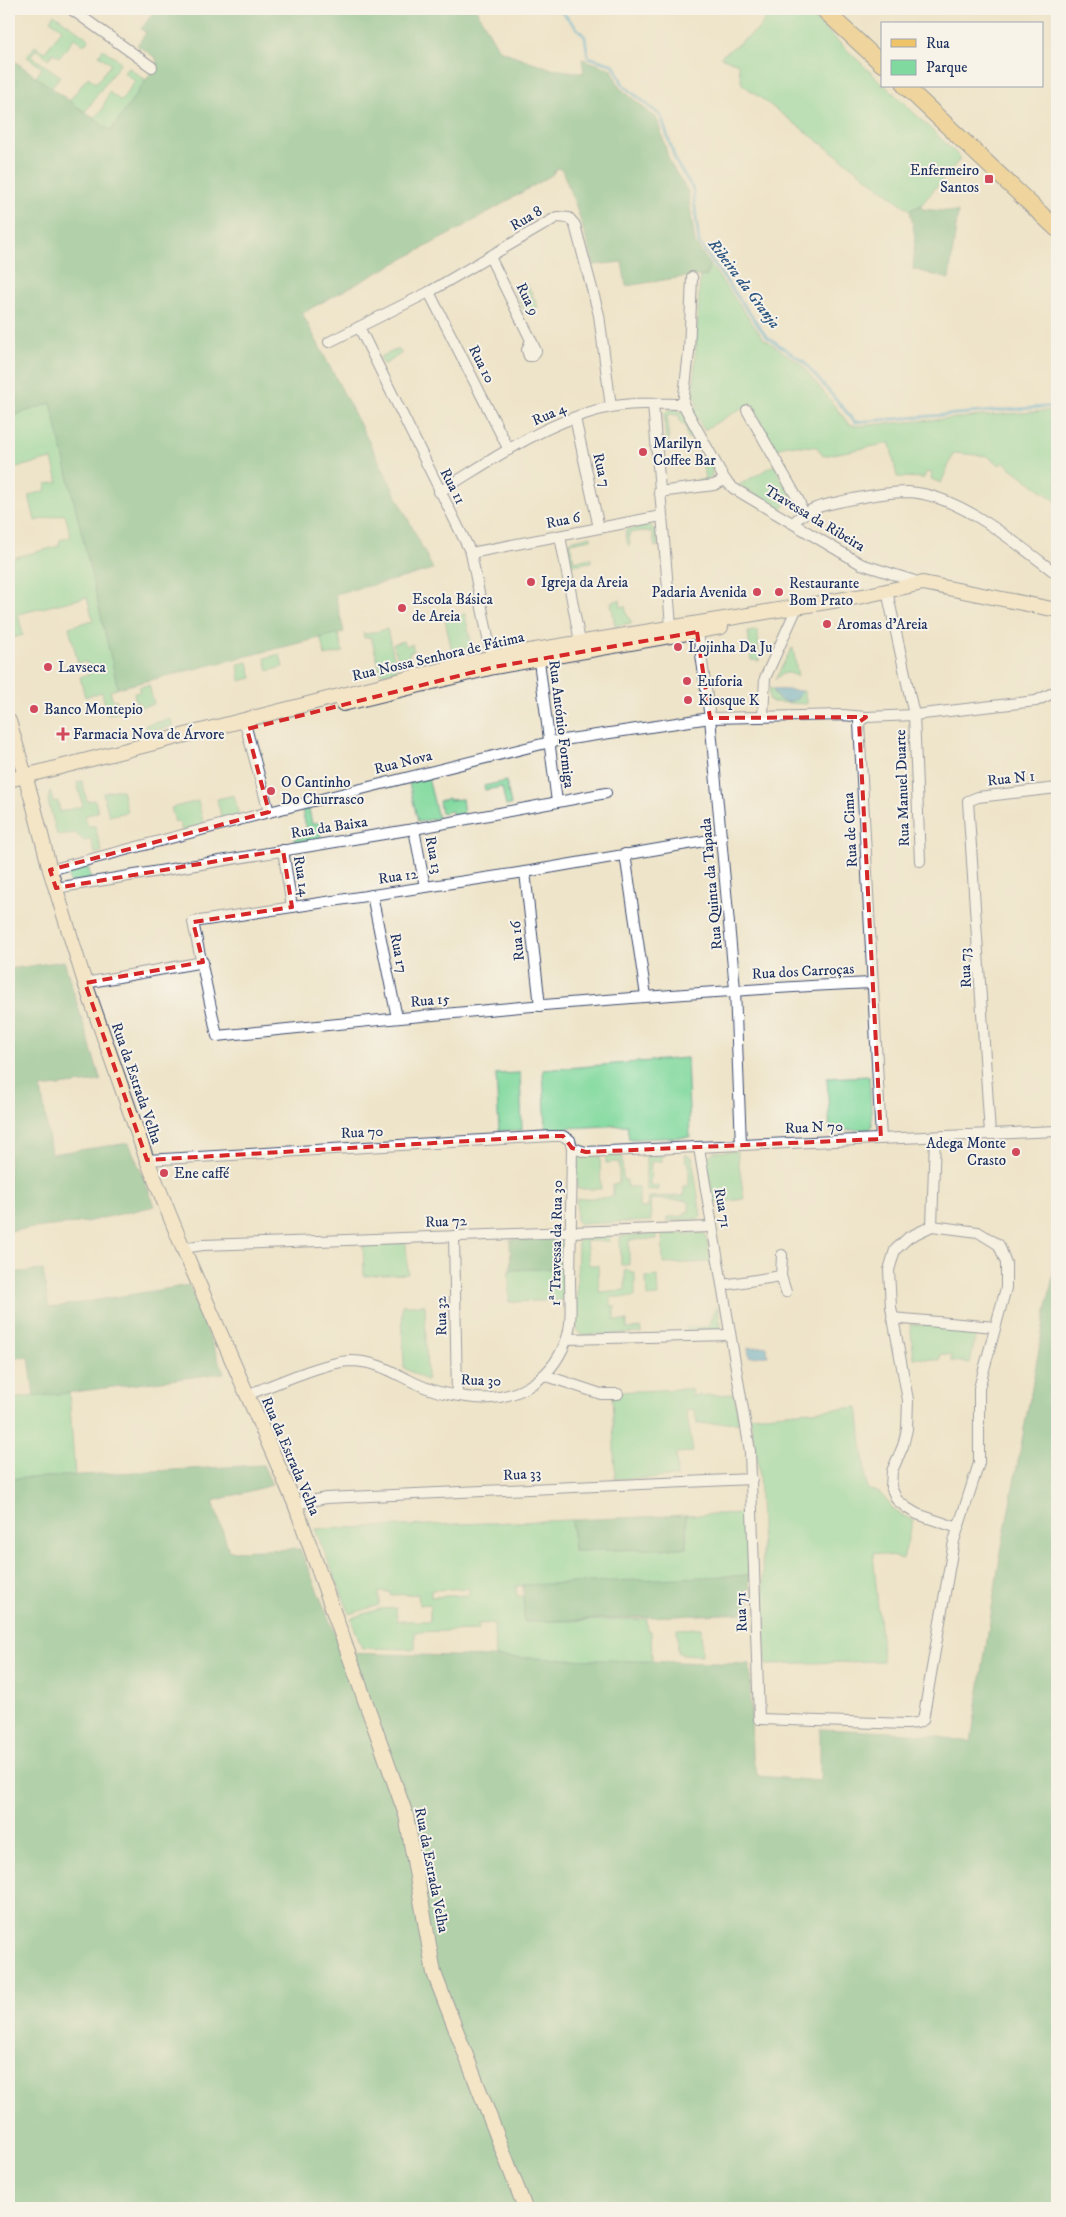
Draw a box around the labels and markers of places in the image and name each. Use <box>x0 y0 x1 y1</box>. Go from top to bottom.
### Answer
place label: Enfermeiro Santos <box>910 161 979 197</box>
marker: Enfermeiro Santos <box>983 173 995 185</box>
place label: Marilyn Coffee Bar <box>653 434 716 470</box>
marker: Marilyn Coffee Bar <box>637 446 649 458</box>
place label: Igreja da Areia <box>541 573 629 592</box>
place label: Restaurante Bom Prato <box>789 574 859 610</box>
marker: Igreja da Areia <box>525 576 537 588</box>
place label: Padaria Avenida <box>651 583 748 602</box>
marker: Padaria Avenida <box>751 586 763 598</box>
marker: Restaurante Bom Prato <box>773 586 785 598</box>
place label: Escola Básica de Areia <box>412 590 494 626</box>
marker: Escola Básica de Areia <box>396 602 408 614</box>
place label: Aromas d'Areia <box>837 615 928 634</box>
marker: Aromas d'Areia <box>821 618 833 630</box>
place label: Lojinha Da Ju <box>688 638 773 657</box>
marker: Lojinha Da Ju <box>672 641 684 653</box>
place label: Lavseca <box>58 658 106 677</box>
marker: Lavseca <box>42 661 54 673</box>
place label: Euforia <box>697 672 743 691</box>
marker: Euforia <box>681 675 693 687</box>
place label: Kiosque K <box>698 691 760 710</box>
marker: Kiosque K <box>682 694 694 706</box>
place label: Banco Montepio <box>44 700 143 719</box>
marker: Banco Montepio <box>28 703 40 715</box>
place label: Farmacia Nova de Árvore <box>73 724 225 744</box>
marker: Farmacia Nova de Árvore <box>57 728 69 740</box>
place label: O Cantinho Do Churrasco <box>281 773 364 809</box>
marker: O Cantinho Do Churrasco <box>265 785 277 797</box>
place label: Adega Monte Crasto <box>926 1134 1006 1170</box>
marker: Adega Monte Crasto <box>1010 1146 1022 1158</box>
place label: Ene caffé <box>174 1164 230 1183</box>
marker: Ene caffé <box>158 1167 170 1179</box>

